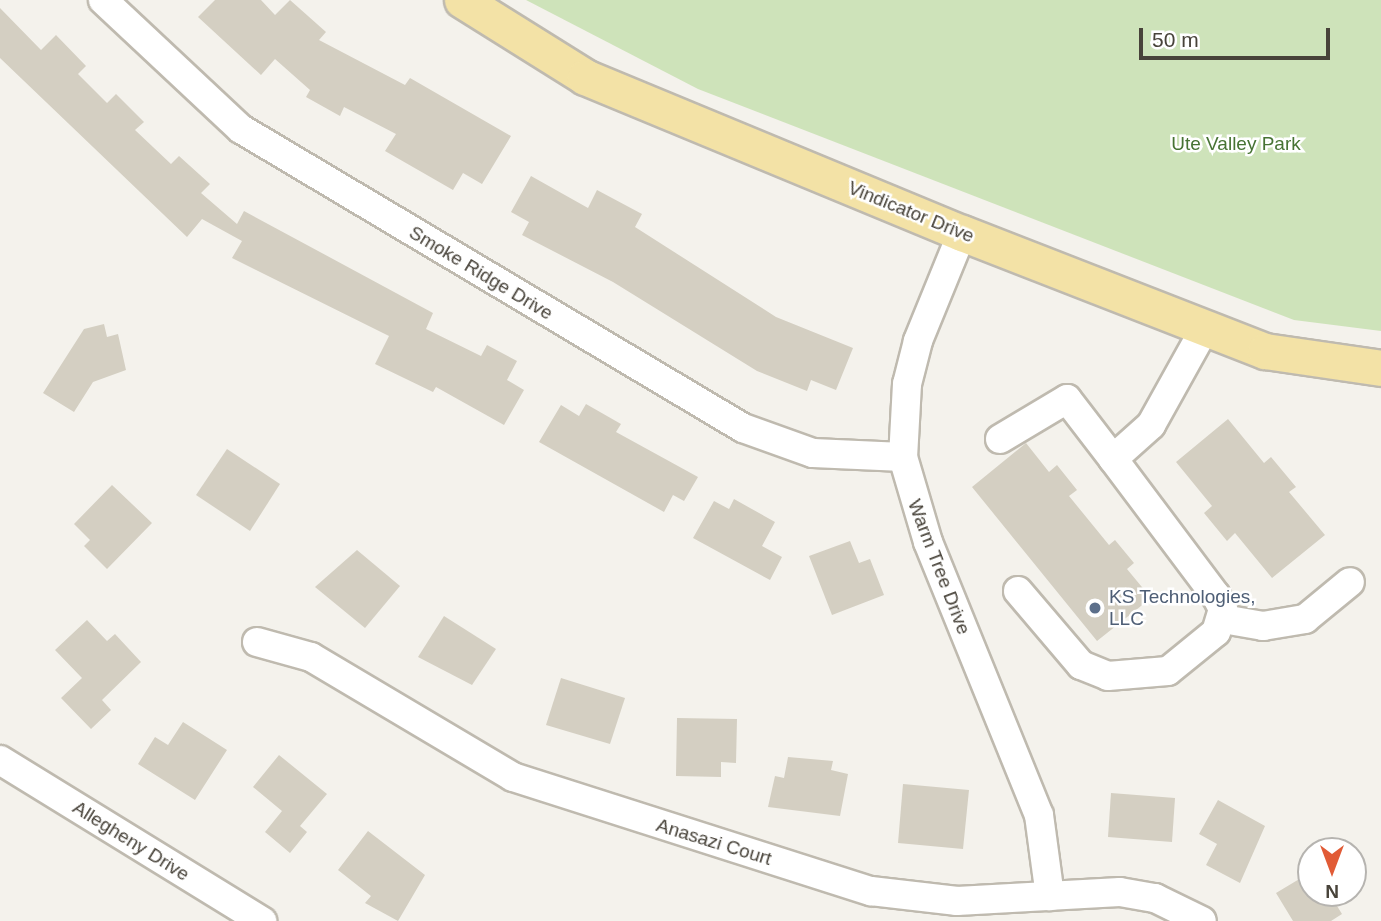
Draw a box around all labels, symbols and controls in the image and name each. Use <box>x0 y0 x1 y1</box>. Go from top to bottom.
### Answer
scale bar <box>1143 14 1334 58</box>
text: 50 m <box>1152 28 1199 51</box>
park label: Ute Valley Park <box>1171 133 1301 155</box>
street label: Vindicator Drive <box>845 176 977 248</box>
street label: Smoke Ridge Drive <box>405 221 557 325</box>
street label: Warm Tree Drive <box>903 496 975 638</box>
place label: KS Technologies, LLC <box>1109 586 1256 630</box>
marker: KS Technologies, LLC <box>1087 600 1103 616</box>
street label: Allegheny Drive <box>69 796 193 886</box>
street label: Anasazi Court <box>654 814 774 870</box>
north arrow <box>1297 837 1367 907</box>
text: N <box>1325 881 1339 902</box>

